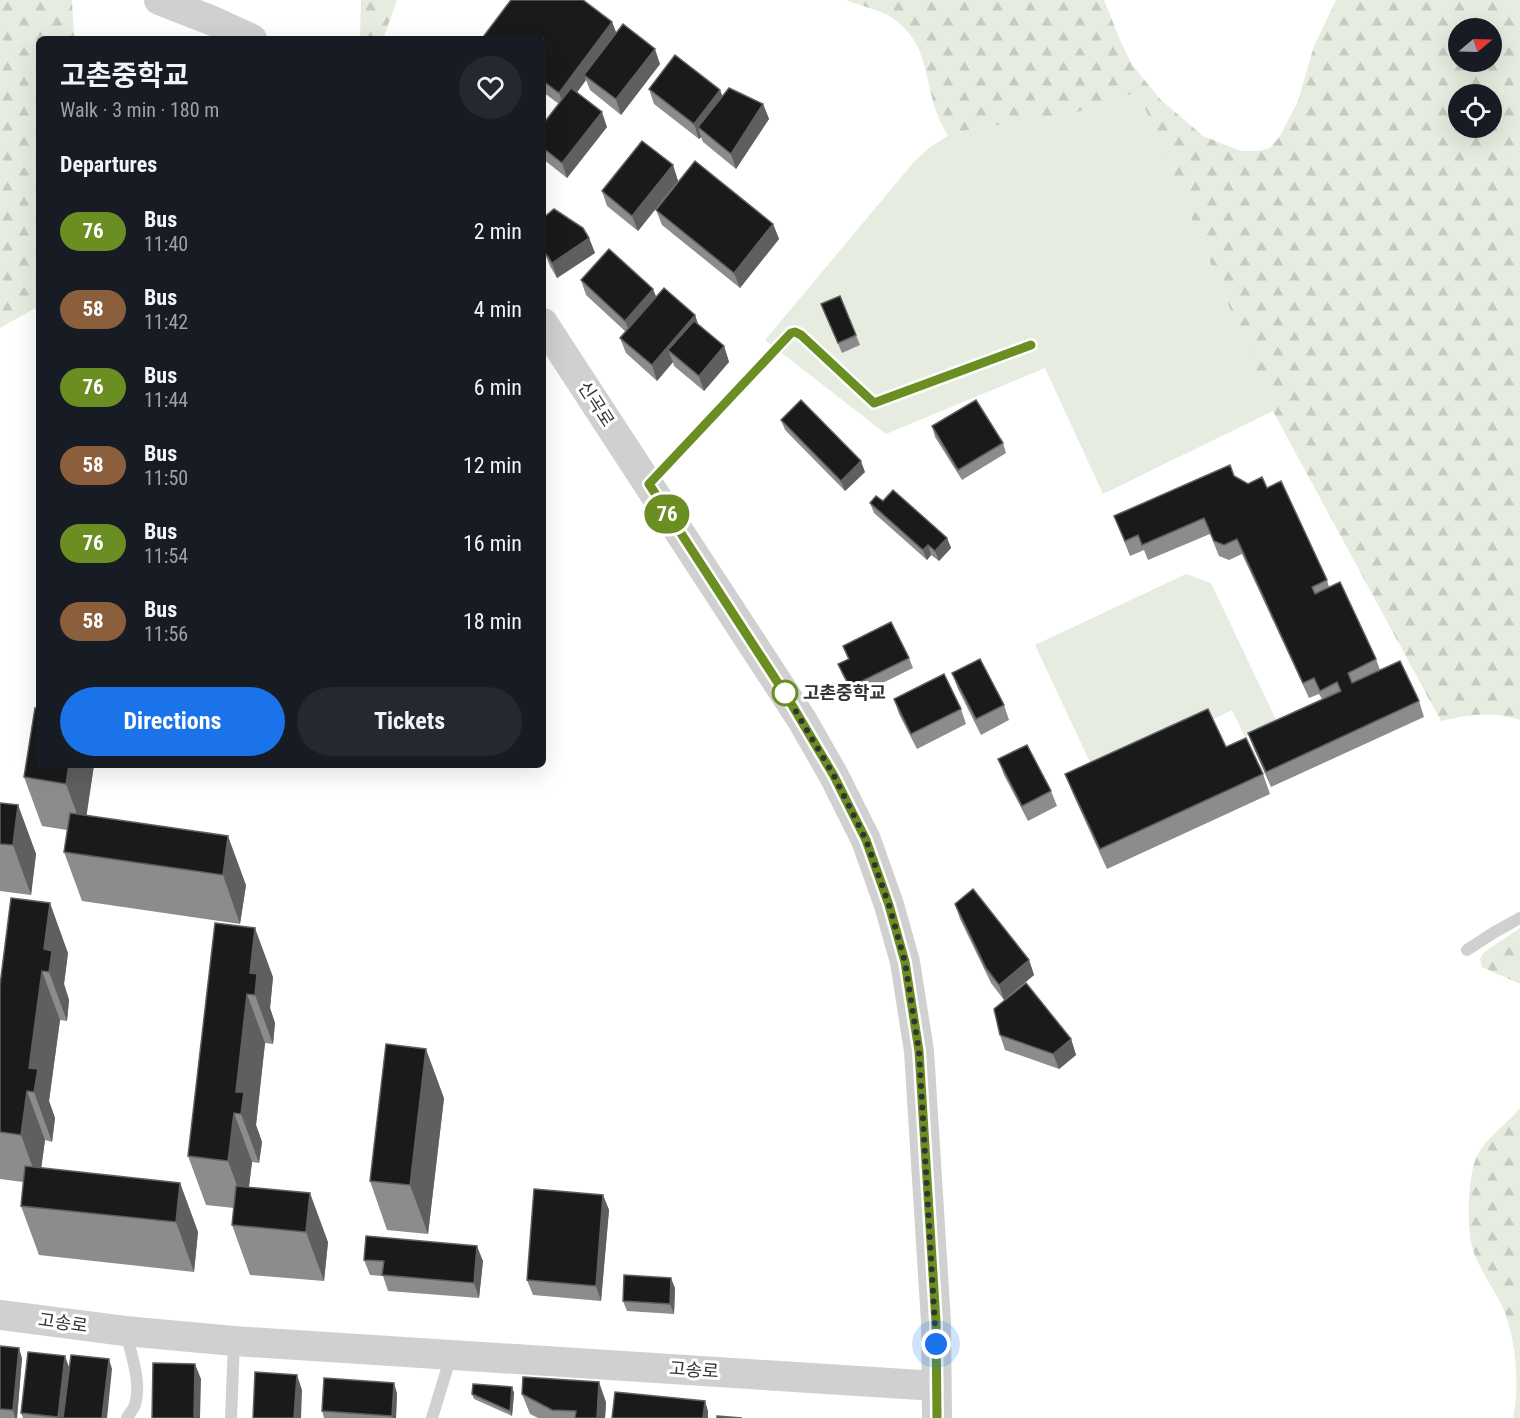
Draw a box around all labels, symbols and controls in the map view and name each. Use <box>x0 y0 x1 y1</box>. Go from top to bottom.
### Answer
north arrow <box>1448 18 1502 72</box>
map controls <box>1448 18 1502 138</box>
button: heart <box>459 56 522 119</box>
text: 고촌중학교 <box>60 59 189 92</box>
button: locate <box>1448 84 1502 138</box>
text: Walk · 3 min · 180 m <box>60 98 219 122</box>
text: Departures <box>60 152 157 177</box>
text: Bus <box>144 207 177 232</box>
text: 76 <box>82 219 104 243</box>
text: 2 min <box>474 219 522 244</box>
text: 11:40 <box>144 232 188 256</box>
text: Bus <box>144 285 177 310</box>
text: 58 <box>82 297 104 321</box>
text: 4 min <box>474 297 522 322</box>
text: 11:42 <box>144 310 188 334</box>
text: Bus <box>144 363 177 388</box>
text: 76 <box>82 375 104 399</box>
text: 6 min <box>474 375 522 400</box>
street label: 신곡로 <box>574 377 619 430</box>
text: 11:44 <box>144 388 188 412</box>
text: Bus <box>144 441 177 466</box>
text: 58 <box>82 453 104 477</box>
text: 12 min <box>463 453 522 478</box>
text: 11:50 <box>144 466 188 490</box>
line badge: 76 <box>640 494 694 534</box>
text: 76 <box>656 502 678 526</box>
text: Bus <box>144 519 177 544</box>
text: 76 <box>82 531 104 555</box>
text: 16 min <box>463 531 522 556</box>
text: 11:54 <box>144 544 188 568</box>
text: Bus <box>144 597 177 622</box>
text: 58 <box>82 609 104 633</box>
text: 18 min <box>463 609 522 634</box>
text: 11:56 <box>144 622 188 646</box>
marker: 고촌중학교 <box>772 680 798 706</box>
place label: 고촌중학교 <box>803 682 886 703</box>
button: Directions <box>60 687 285 756</box>
button: Tickets <box>297 687 522 756</box>
street label: 고송로 <box>37 1309 89 1336</box>
your location <box>921 1329 951 1359</box>
street label: 고송로 <box>669 1357 720 1382</box>

